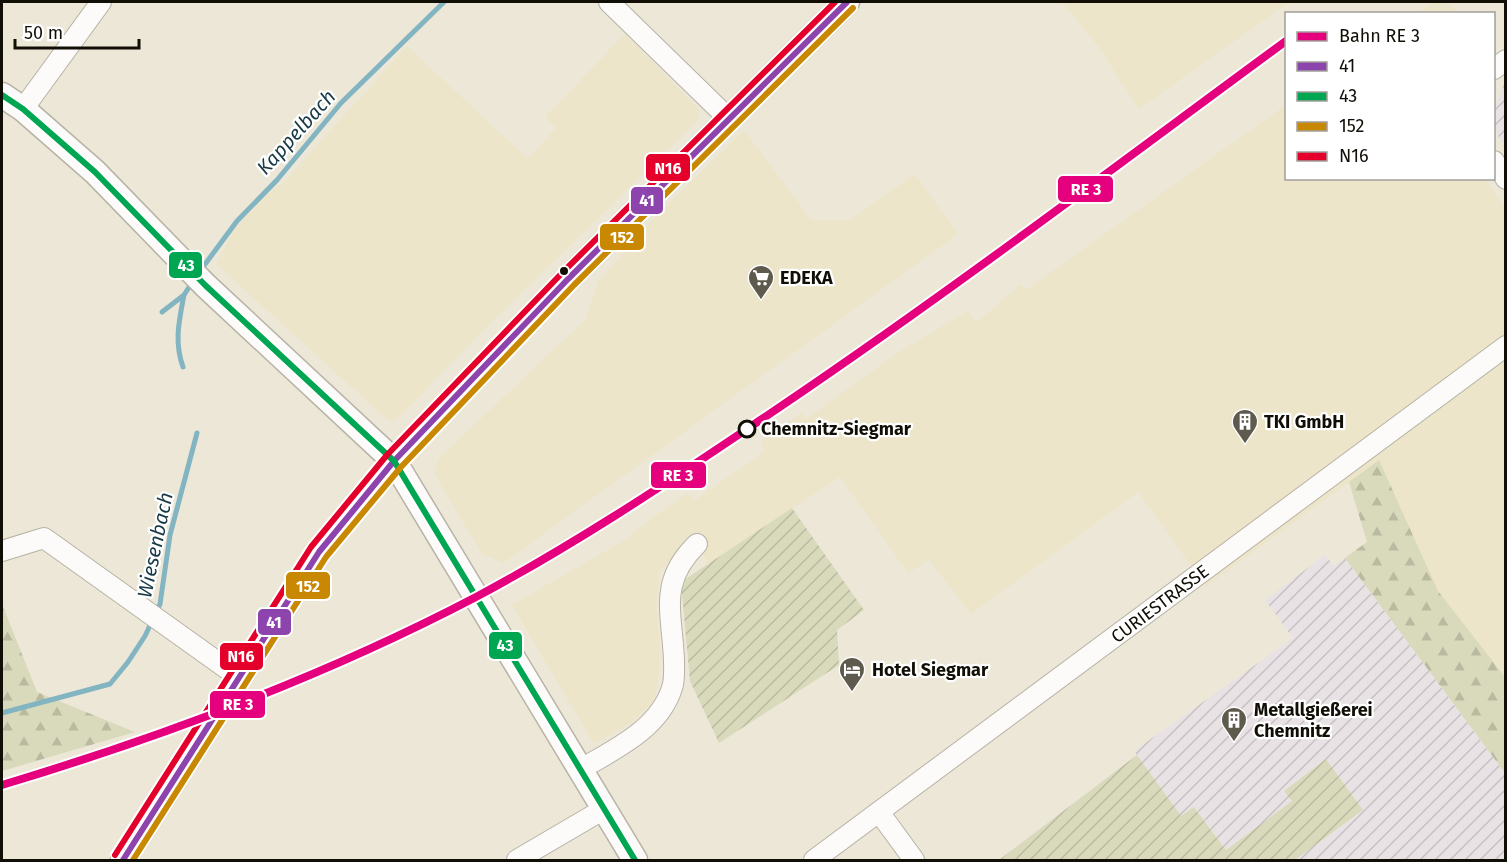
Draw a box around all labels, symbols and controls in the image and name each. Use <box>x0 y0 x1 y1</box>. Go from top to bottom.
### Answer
scale bar <box>15 12 140 50</box>
legend <box>1285 12 1495 180</box>
text: 50 m <box>24 22 63 44</box>
text: Bahn RE 3 <box>1339 25 1420 47</box>
text: 41 <box>1339 55 1355 77</box>
water label: Kappelbach <box>252 85 340 179</box>
text: 43 <box>1339 85 1357 107</box>
text: 152 <box>1339 115 1365 137</box>
text: N16 <box>1339 145 1369 167</box>
line badge: N16 <box>645 153 691 182</box>
text: N16 <box>654 159 682 178</box>
line badge: RE 3 <box>1057 175 1114 203</box>
text: RE 3 <box>1071 180 1101 199</box>
line badge: 41 <box>630 186 664 215</box>
text: 41 <box>639 191 655 210</box>
line badge: 152 <box>599 223 645 251</box>
text: 152 <box>610 228 634 247</box>
line badge: 43 <box>168 251 203 279</box>
text: 43 <box>177 256 195 275</box>
supermarket icon: EDEKA <box>746 263 776 301</box>
unlabelled marker <box>558 265 570 277</box>
place label: EDEKA <box>780 267 833 289</box>
building icon: TKI GmbH <box>1230 407 1260 445</box>
place label: TKI GmbH <box>1264 411 1344 433</box>
place label: Chemnitz-Siegmar <box>761 418 912 440</box>
marker: Chemnitz-Siegmar <box>738 420 756 438</box>
line badge: RE 3 <box>650 461 707 489</box>
text: RE 3 <box>663 466 693 485</box>
water label: Wiesenbach <box>132 490 178 600</box>
street label: CURIESTRASSE <box>1107 560 1213 648</box>
line badge: 152 <box>285 571 331 600</box>
text: 152 <box>296 577 320 596</box>
line badge: 41 <box>257 608 292 636</box>
text: 41 <box>266 613 282 632</box>
line badge: 43 <box>488 631 523 660</box>
text: 43 <box>496 636 514 655</box>
line badge: N16 <box>219 642 264 671</box>
text: N16 <box>227 647 255 666</box>
hotel icon: Hotel Siegmar <box>837 655 867 693</box>
place label: Hotel Siegmar <box>872 659 989 681</box>
line badge: RE 3 <box>209 690 266 719</box>
text: RE 3 <box>223 695 253 714</box>
place label: Metallgießerei Chemnitz <box>1254 699 1373 742</box>
building icon: Metallgießerei Chemnitz <box>1219 705 1249 743</box>

